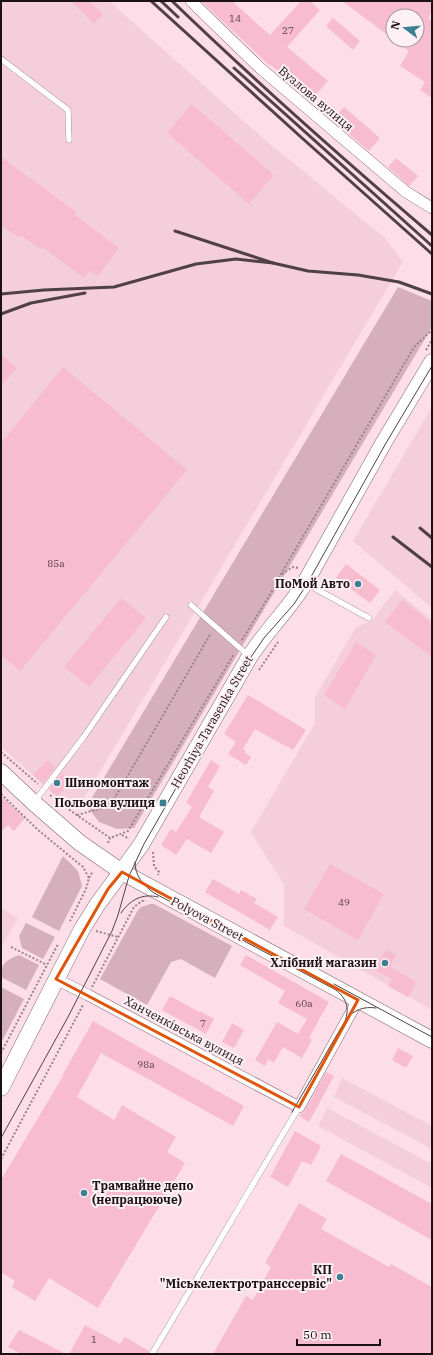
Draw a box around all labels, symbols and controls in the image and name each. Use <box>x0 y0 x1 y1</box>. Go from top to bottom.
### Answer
north arrow <box>385 8 425 48</box>
house number: 14 <box>229 12 241 25</box>
text: N <box>387 19 403 31</box>
house number: 27 <box>282 24 294 37</box>
street label: Вузлова вулиця <box>276 63 357 134</box>
house number: 85а <box>47 557 65 570</box>
place label: ПоМой Авто <box>275 576 350 591</box>
marker: ПоМой Авто <box>353 579 363 589</box>
street label: Heorhiya Tarasenka Street <box>167 653 256 791</box>
place label: Шиномонтаж <box>65 775 150 790</box>
marker: Шиномонтаж <box>52 778 62 788</box>
place label: Польова вулиця <box>54 795 155 810</box>
marker: Польова вулиця <box>158 798 168 808</box>
street label: Polyova Street <box>168 893 246 944</box>
house number: 49 <box>338 896 350 909</box>
place label: Хлібний магазин <box>270 955 377 970</box>
marker: Хлібний магазин <box>380 958 390 968</box>
street label: Ханченківська вулиця <box>122 993 247 1069</box>
house number: 60а <box>295 997 313 1010</box>
house number: 7 <box>200 1017 206 1030</box>
house number: 98а <box>137 1058 155 1071</box>
place label: Трамвайне депо (непрацююче) <box>92 1178 193 1207</box>
marker: Трамвайне депо (непрацююче) <box>79 1188 89 1198</box>
place label: КП "Міськелектротранссервіс" <box>160 1262 332 1291</box>
marker: КП "Міськелектротранссервіс" <box>335 1272 345 1282</box>
scale bar <box>297 1321 380 1347</box>
text: 50 m <box>303 1327 332 1342</box>
house number: 1 <box>91 1333 97 1346</box>

